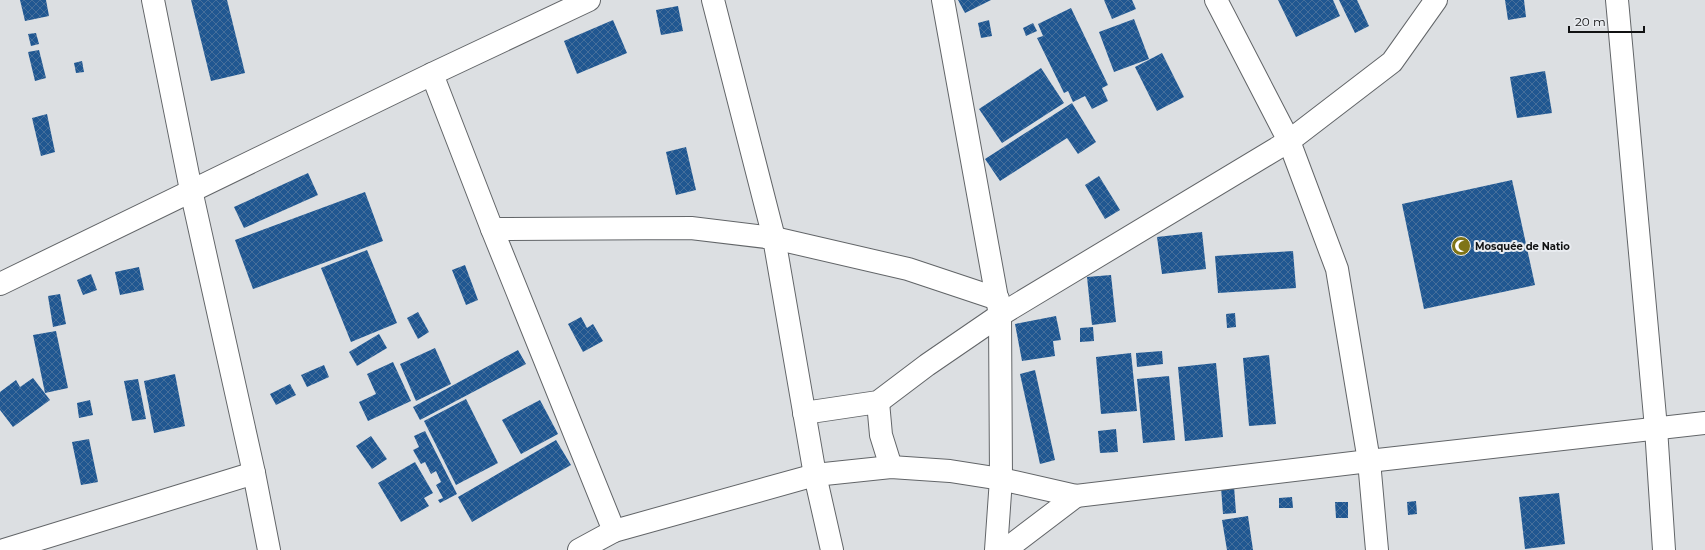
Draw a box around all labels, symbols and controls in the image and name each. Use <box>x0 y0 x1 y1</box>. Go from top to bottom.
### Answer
scale bar <box>1569 8 1644 34</box>
text: 20 m <box>1575 14 1606 29</box>
mosque icon: Mosquée de Natio <box>1450 235 1472 257</box>
place label: Mosquée de Natio <box>1475 240 1570 253</box>

